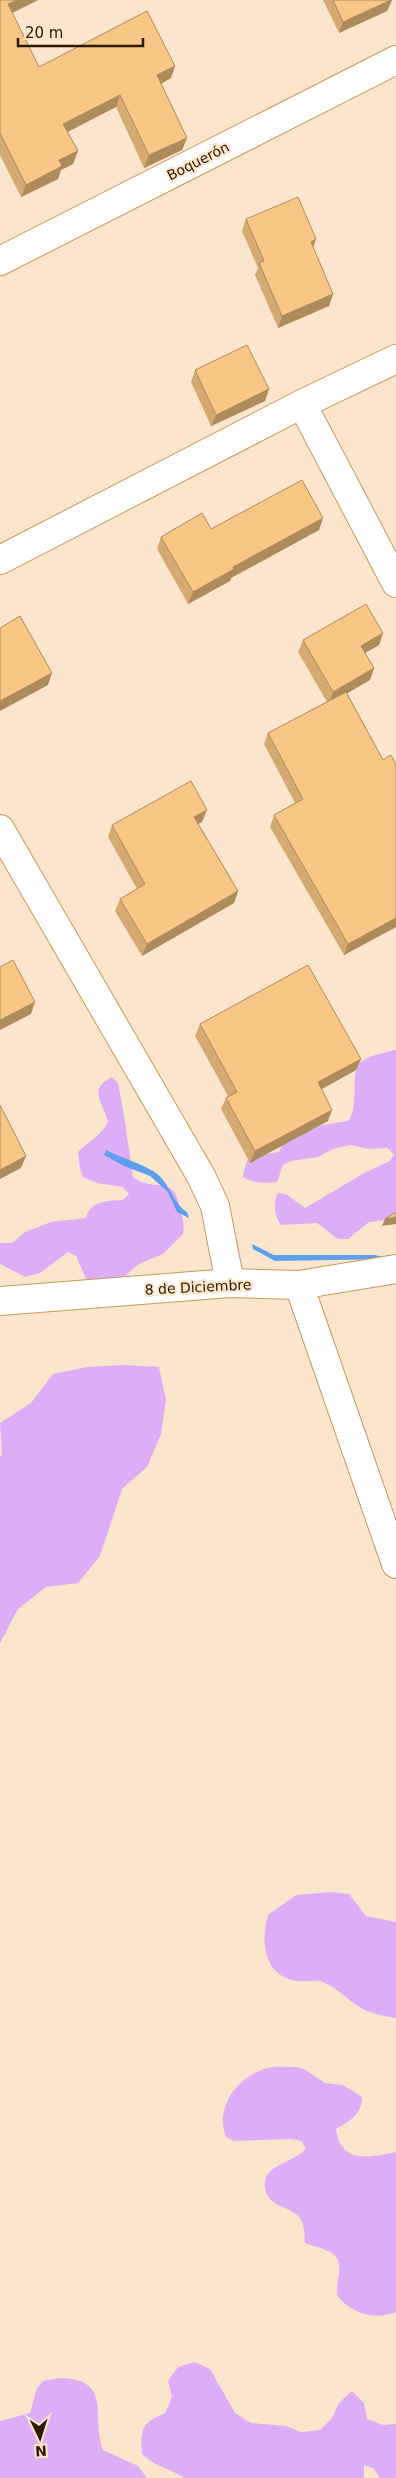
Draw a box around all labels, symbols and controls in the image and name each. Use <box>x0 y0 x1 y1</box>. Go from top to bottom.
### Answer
scale bar <box>18 15 142 47</box>
text: 20 m <box>25 24 63 42</box>
street label: Boquerón <box>164 139 232 183</box>
street label: 8 de Diciembre <box>144 1276 252 1298</box>
north arrow <box>15 2413 65 2463</box>
text: N <box>35 2443 47 2459</box>

